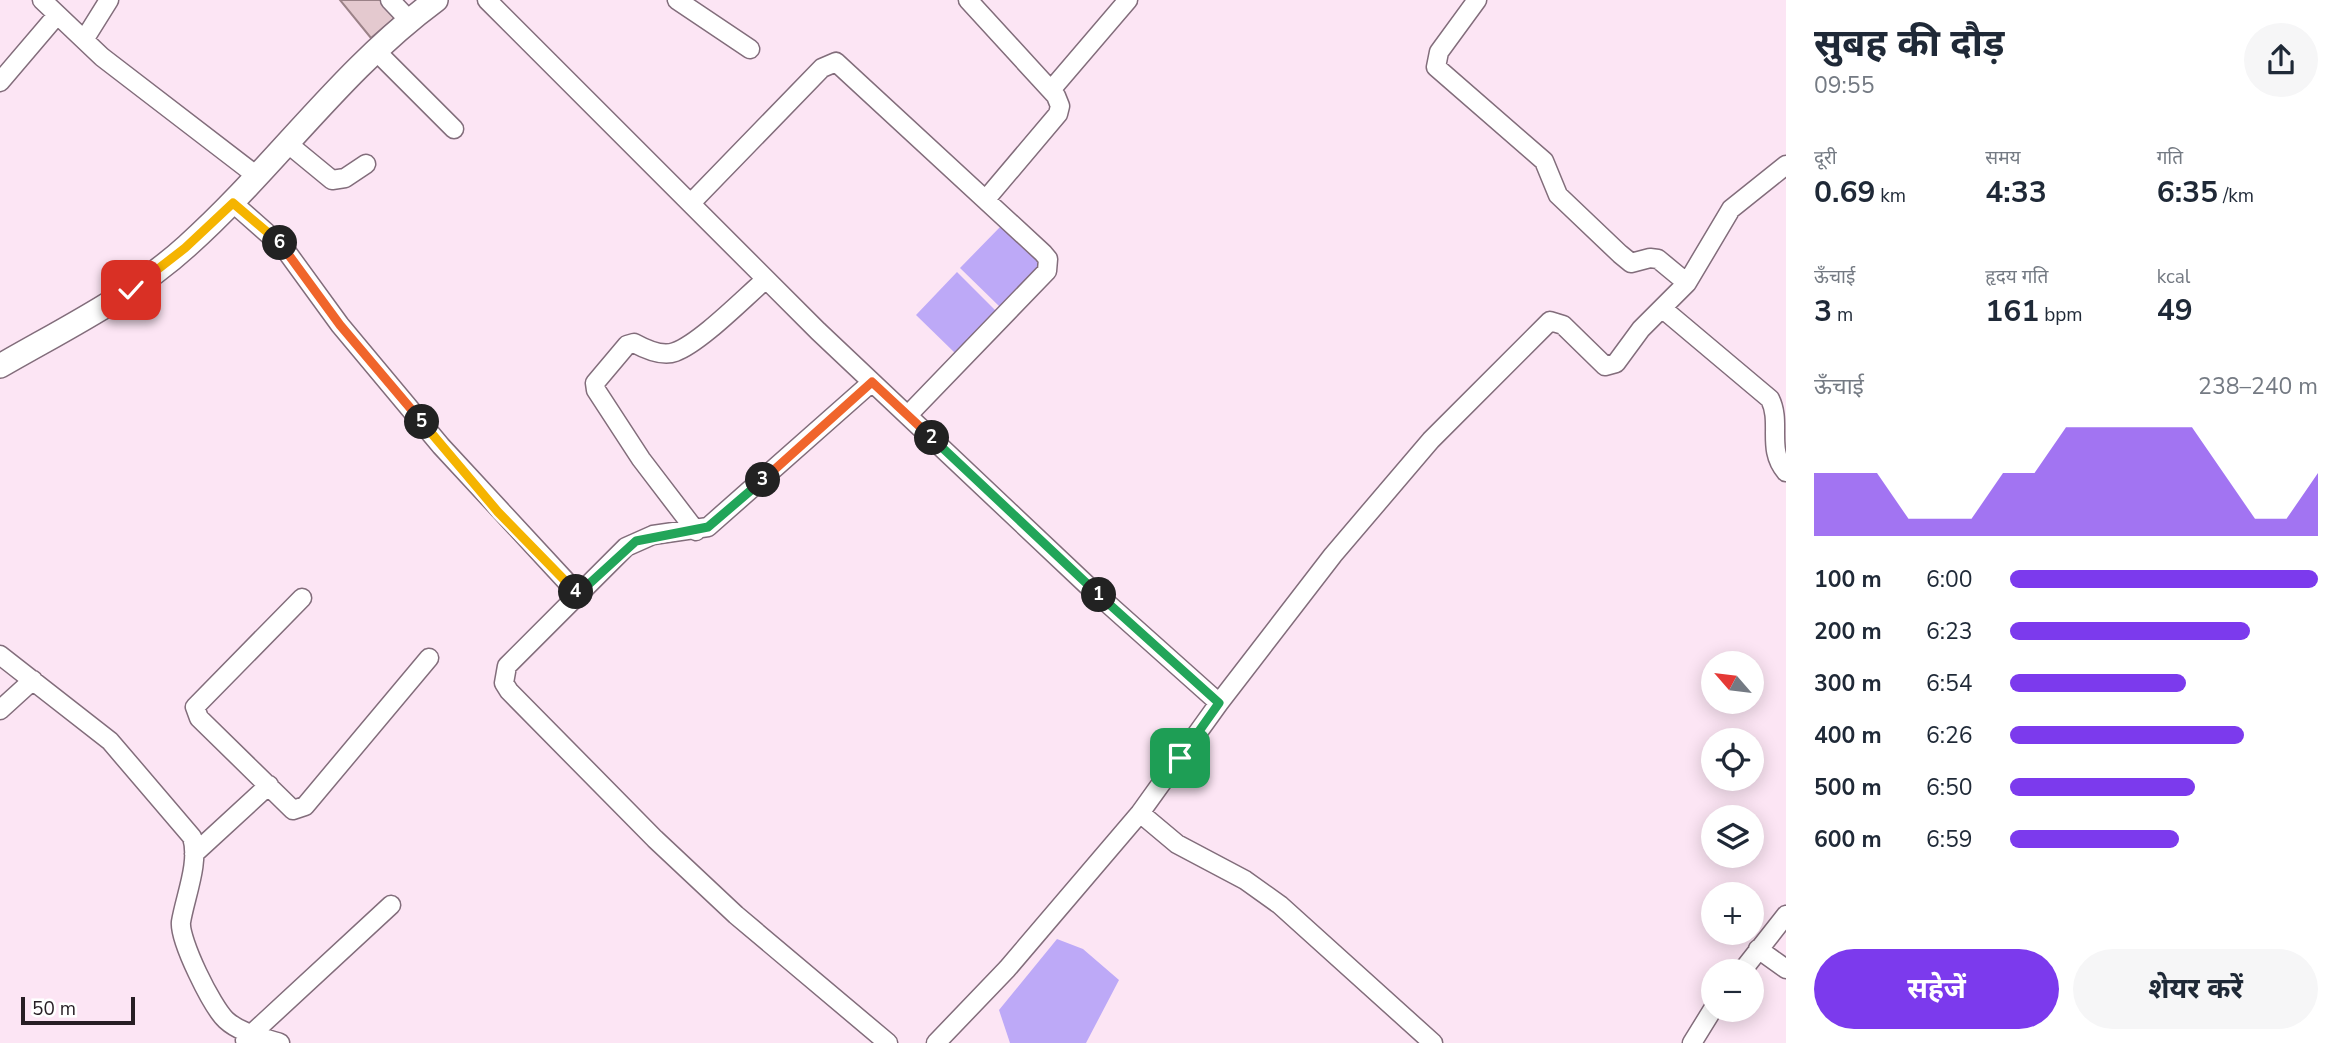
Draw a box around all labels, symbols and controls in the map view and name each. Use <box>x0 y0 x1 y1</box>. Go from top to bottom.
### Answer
text: सुबह की दौड़ <box>1814 18 2005 69</box>
button: share <box>2244 23 2318 97</box>
text: 09:55 <box>1814 70 1874 101</box>
text: दूरी <box>1814 145 1837 171</box>
text: समय <box>1985 145 2021 171</box>
text: गति <box>2157 145 2183 171</box>
text: 0.69 <box>1814 172 1875 213</box>
text: 4:33 <box>1985 172 2047 213</box>
text: 6:35 <box>2157 172 2218 213</box>
text: km <box>1875 183 1906 209</box>
text: /km <box>2218 183 2254 209</box>
pin: 6 <box>262 226 298 260</box>
text: 6 <box>274 229 285 255</box>
pin <box>101 260 161 320</box>
text: ऊँचाई <box>1814 264 1855 290</box>
text: हृदय गति <box>1985 264 2048 290</box>
text: kcal <box>2157 264 2190 290</box>
icon: check <box>112 271 150 309</box>
text: 49 <box>2157 290 2193 331</box>
text: 3 <box>1814 291 1832 332</box>
text: 161 <box>1985 291 2039 332</box>
text: m <box>1832 302 1853 328</box>
text: bpm <box>2039 302 2083 328</box>
text: ऊँचाई <box>1814 371 1864 402</box>
text: 238–240 m <box>2198 371 2318 402</box>
pin: 5 <box>404 404 440 440</box>
text: 5 <box>416 408 427 434</box>
pin: 2 <box>914 420 950 456</box>
text: 2 <box>926 424 937 450</box>
pin: 3 <box>746 462 780 498</box>
text: 3 <box>757 466 768 492</box>
text: 100 m <box>1814 564 1882 595</box>
text: 6:00 <box>1926 564 1973 595</box>
pin: 4 <box>558 574 594 610</box>
text: 4 <box>570 578 581 604</box>
pin: 1 <box>1082 578 1116 612</box>
text: 1 <box>1093 581 1104 607</box>
text: 200 m <box>1814 616 1882 647</box>
text: 6:23 <box>1926 616 1973 647</box>
north arrow <box>1701 651 1764 714</box>
map controls <box>1701 651 1764 1022</box>
text: 300 m <box>1814 668 1882 699</box>
text: 6:54 <box>1926 668 1973 699</box>
text: 400 m <box>1814 720 1882 751</box>
text: 6:26 <box>1926 720 1973 751</box>
pin <box>1150 728 1210 788</box>
button: locate <box>1701 728 1764 791</box>
icon: arrive <box>1161 739 1199 777</box>
text: 500 m <box>1814 772 1882 803</box>
text: 6:50 <box>1926 772 1973 803</box>
button: layers <box>1701 805 1764 868</box>
text: 600 m <box>1814 824 1882 855</box>
text: 6:59 <box>1926 824 1973 855</box>
button: + <box>1701 882 1764 945</box>
button: सहेजें <box>1814 949 2059 1029</box>
button: शेयर करें <box>2073 949 2318 1029</box>
button: − <box>1701 959 1764 1022</box>
scale bar <box>21 994 135 1026</box>
text: 50 m <box>32 996 76 1022</box>

